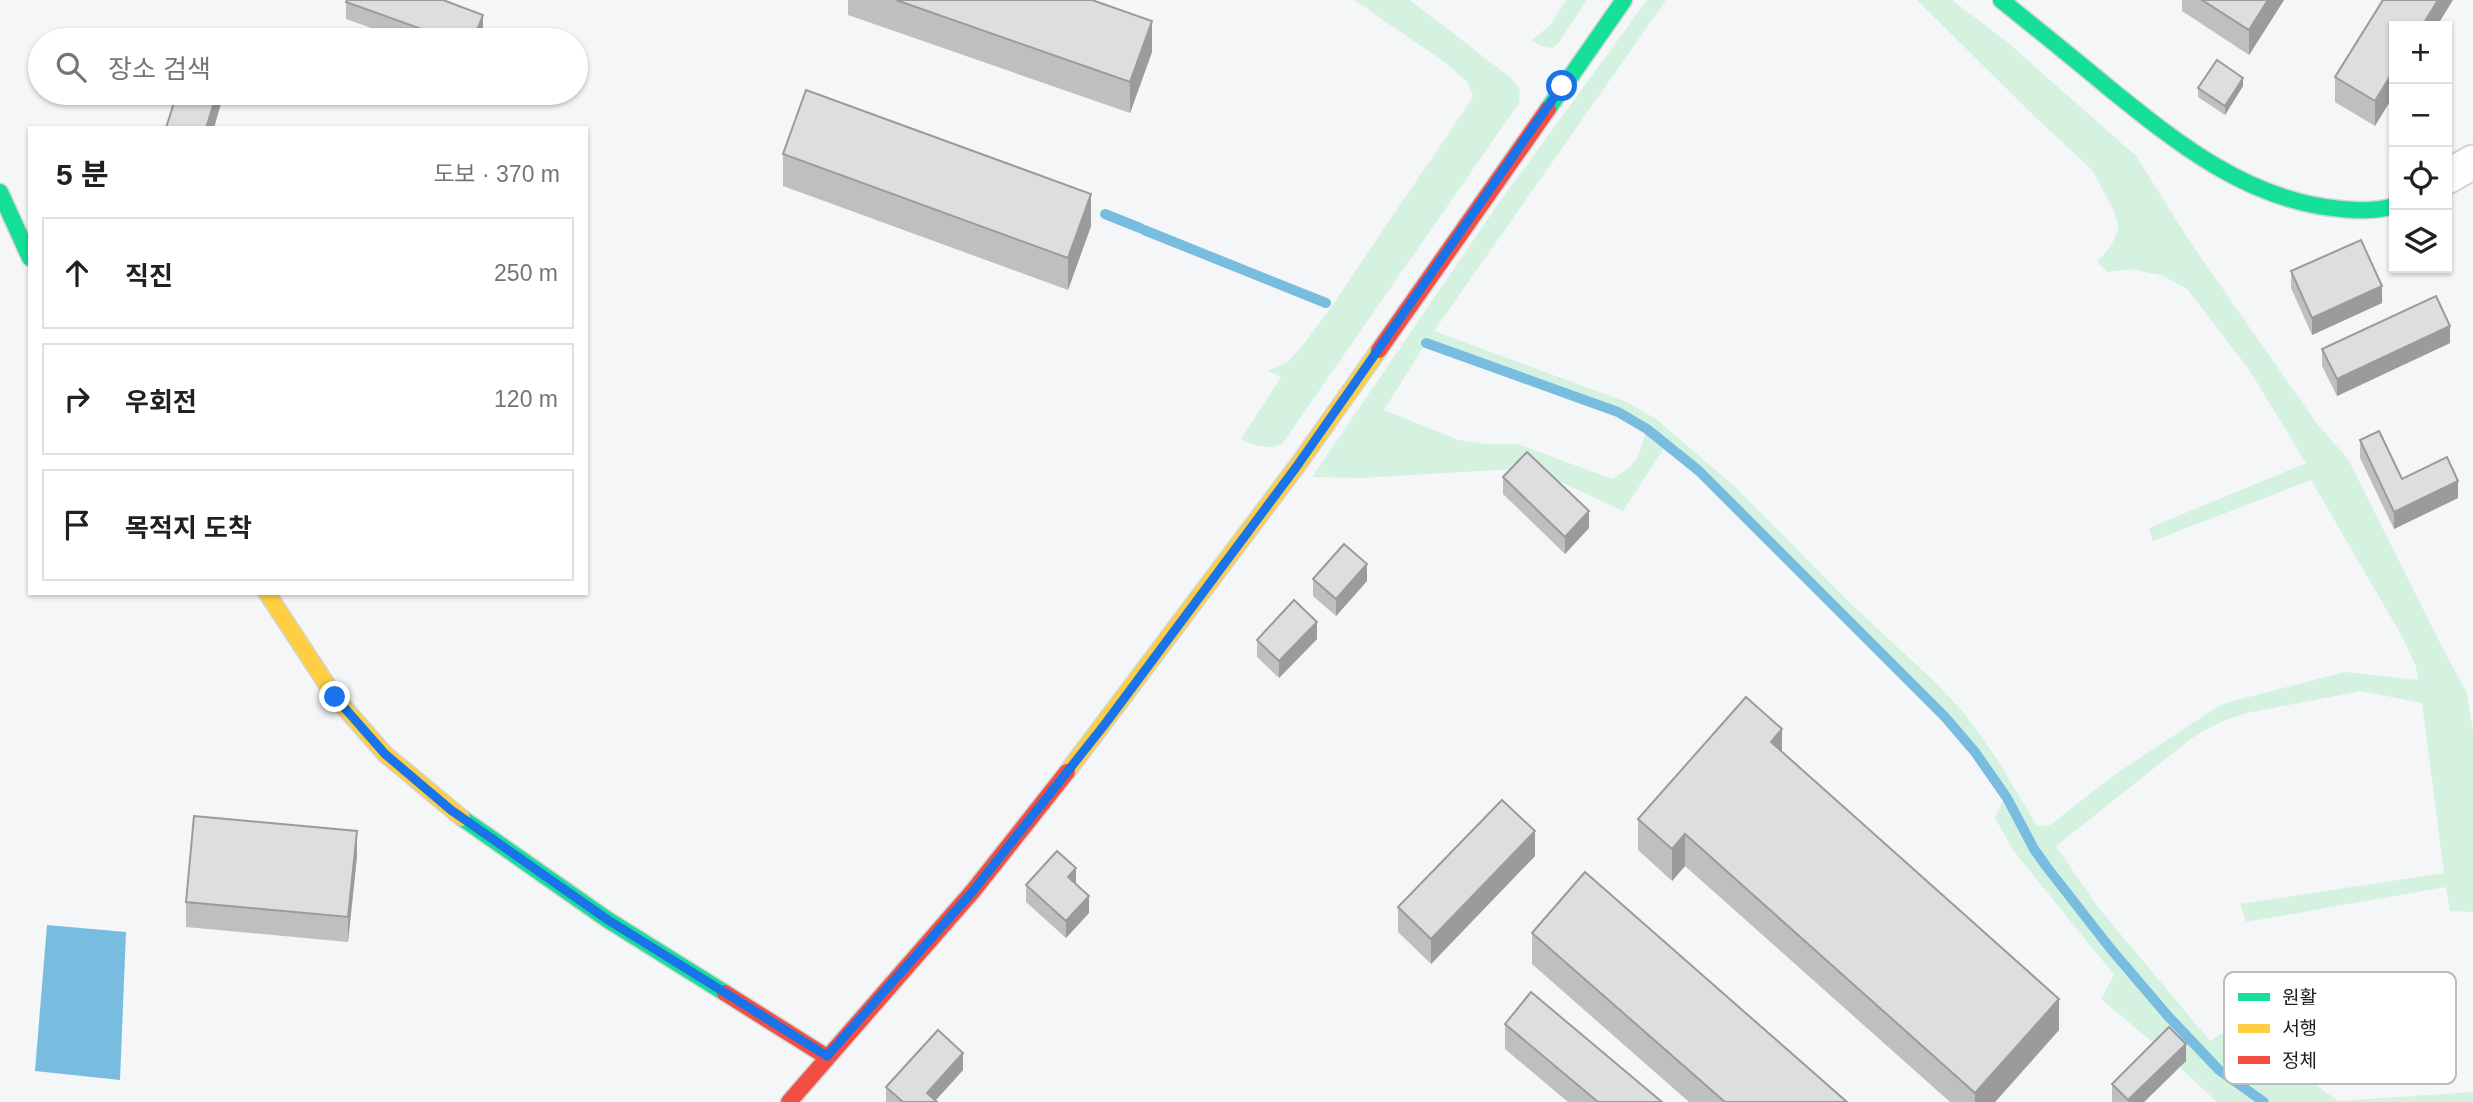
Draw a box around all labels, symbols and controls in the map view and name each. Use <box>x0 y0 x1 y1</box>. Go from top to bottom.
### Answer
map controls <box>2389 21 2452 273</box>
button: + <box>2389 21 2452 84</box>
search box <box>28 28 588 105</box>
icon: search <box>52 48 90 86</box>
text: 장소 검색 <box>108 54 211 84</box>
route start <box>1546 70 1577 101</box>
button: − <box>2389 84 2452 147</box>
button: locate <box>2389 147 2452 210</box>
text: 5 분 <box>56 158 109 191</box>
text: 도보 · 370 m <box>433 161 560 187</box>
button: layers <box>2389 210 2452 273</box>
icon: ahead <box>58 254 96 292</box>
text: 250 m <box>494 260 558 286</box>
text: 직진 <box>125 261 173 291</box>
icon: right <box>58 380 96 418</box>
text: 120 m <box>494 386 558 412</box>
text: 우회전 <box>125 387 197 417</box>
icon: arrive <box>58 506 96 544</box>
text: 목적지 도착 <box>125 513 252 543</box>
route end <box>319 681 350 712</box>
legend <box>2224 972 2456 1084</box>
text: 원활 <box>2282 987 2317 1008</box>
text: 서행 <box>2282 1018 2317 1039</box>
text: 정체 <box>2282 1050 2317 1071</box>

